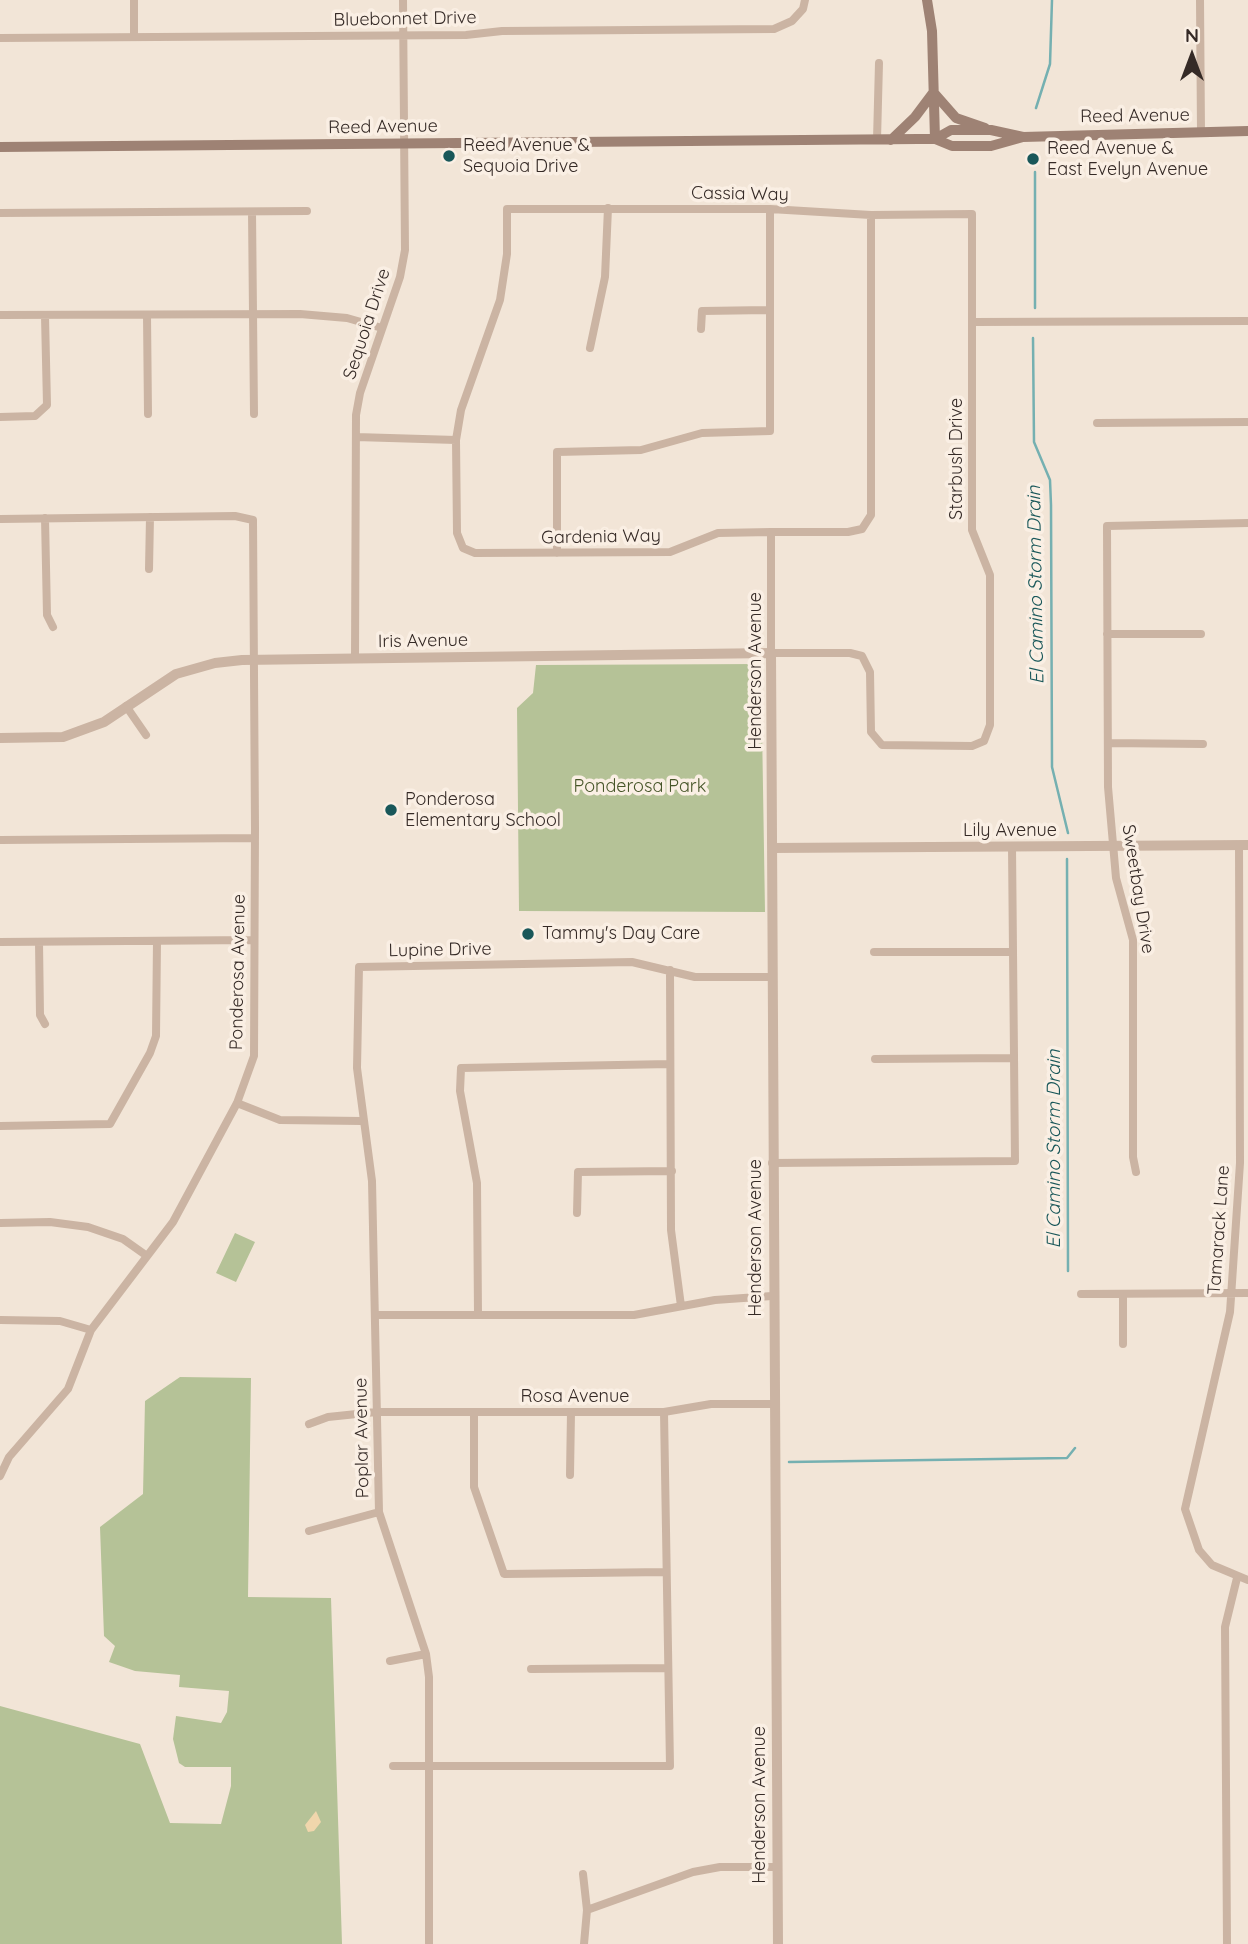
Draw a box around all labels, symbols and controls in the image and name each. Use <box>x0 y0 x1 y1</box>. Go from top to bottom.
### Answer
street label: Bluebonnet Drive <box>333 7 477 31</box>
north arrow <box>1157 21 1227 91</box>
text: N <box>1185 23 1199 47</box>
street label: Reed Avenue <box>1080 104 1190 128</box>
street label: Reed Avenue <box>328 115 438 139</box>
place label: Reed Avenue & Sequoia Drive <box>463 135 590 178</box>
place label: Reed Avenue & East Evelyn Avenue <box>1047 138 1208 180</box>
marker: Reed Avenue & Sequoia Drive <box>441 148 457 164</box>
marker: Reed Avenue & East Evelyn Avenue <box>1025 151 1041 167</box>
street label: Cassia Way <box>691 182 789 206</box>
street label: Sequoia Drive <box>339 266 395 382</box>
street label: Starbush Drive <box>946 398 968 520</box>
water label: El Camino Storm Drain <box>1023 485 1049 685</box>
street label: Gardenia Way <box>541 525 661 549</box>
street label: Henderson Avenue <box>745 592 767 750</box>
street label: Iris Avenue <box>378 629 468 653</box>
park label: Ponderosa Park <box>574 776 706 798</box>
place label: Ponderosa Elementary School <box>405 789 561 832</box>
marker: Ponderosa Elementary School <box>383 802 399 818</box>
street label: Lily Avenue <box>963 820 1057 842</box>
street label: Sweetbay Drive <box>1117 823 1159 955</box>
street label: Ponderosa Avenue <box>226 894 250 1050</box>
place label: Tammy's Day Care <box>542 923 700 945</box>
marker: Tammy's Day Care <box>520 926 536 942</box>
street label: Lupine Drive <box>388 938 492 962</box>
water label: El Camino Storm Drain <box>1043 1050 1065 1248</box>
street label: Henderson Avenue <box>745 1159 767 1317</box>
street label: Tamarack Lane <box>1204 1164 1234 1296</box>
street label: Poplar Avenue <box>350 1377 374 1499</box>
street label: Rosa Avenue <box>521 1386 629 1408</box>
street label: Henderson Avenue <box>749 1726 771 1884</box>

